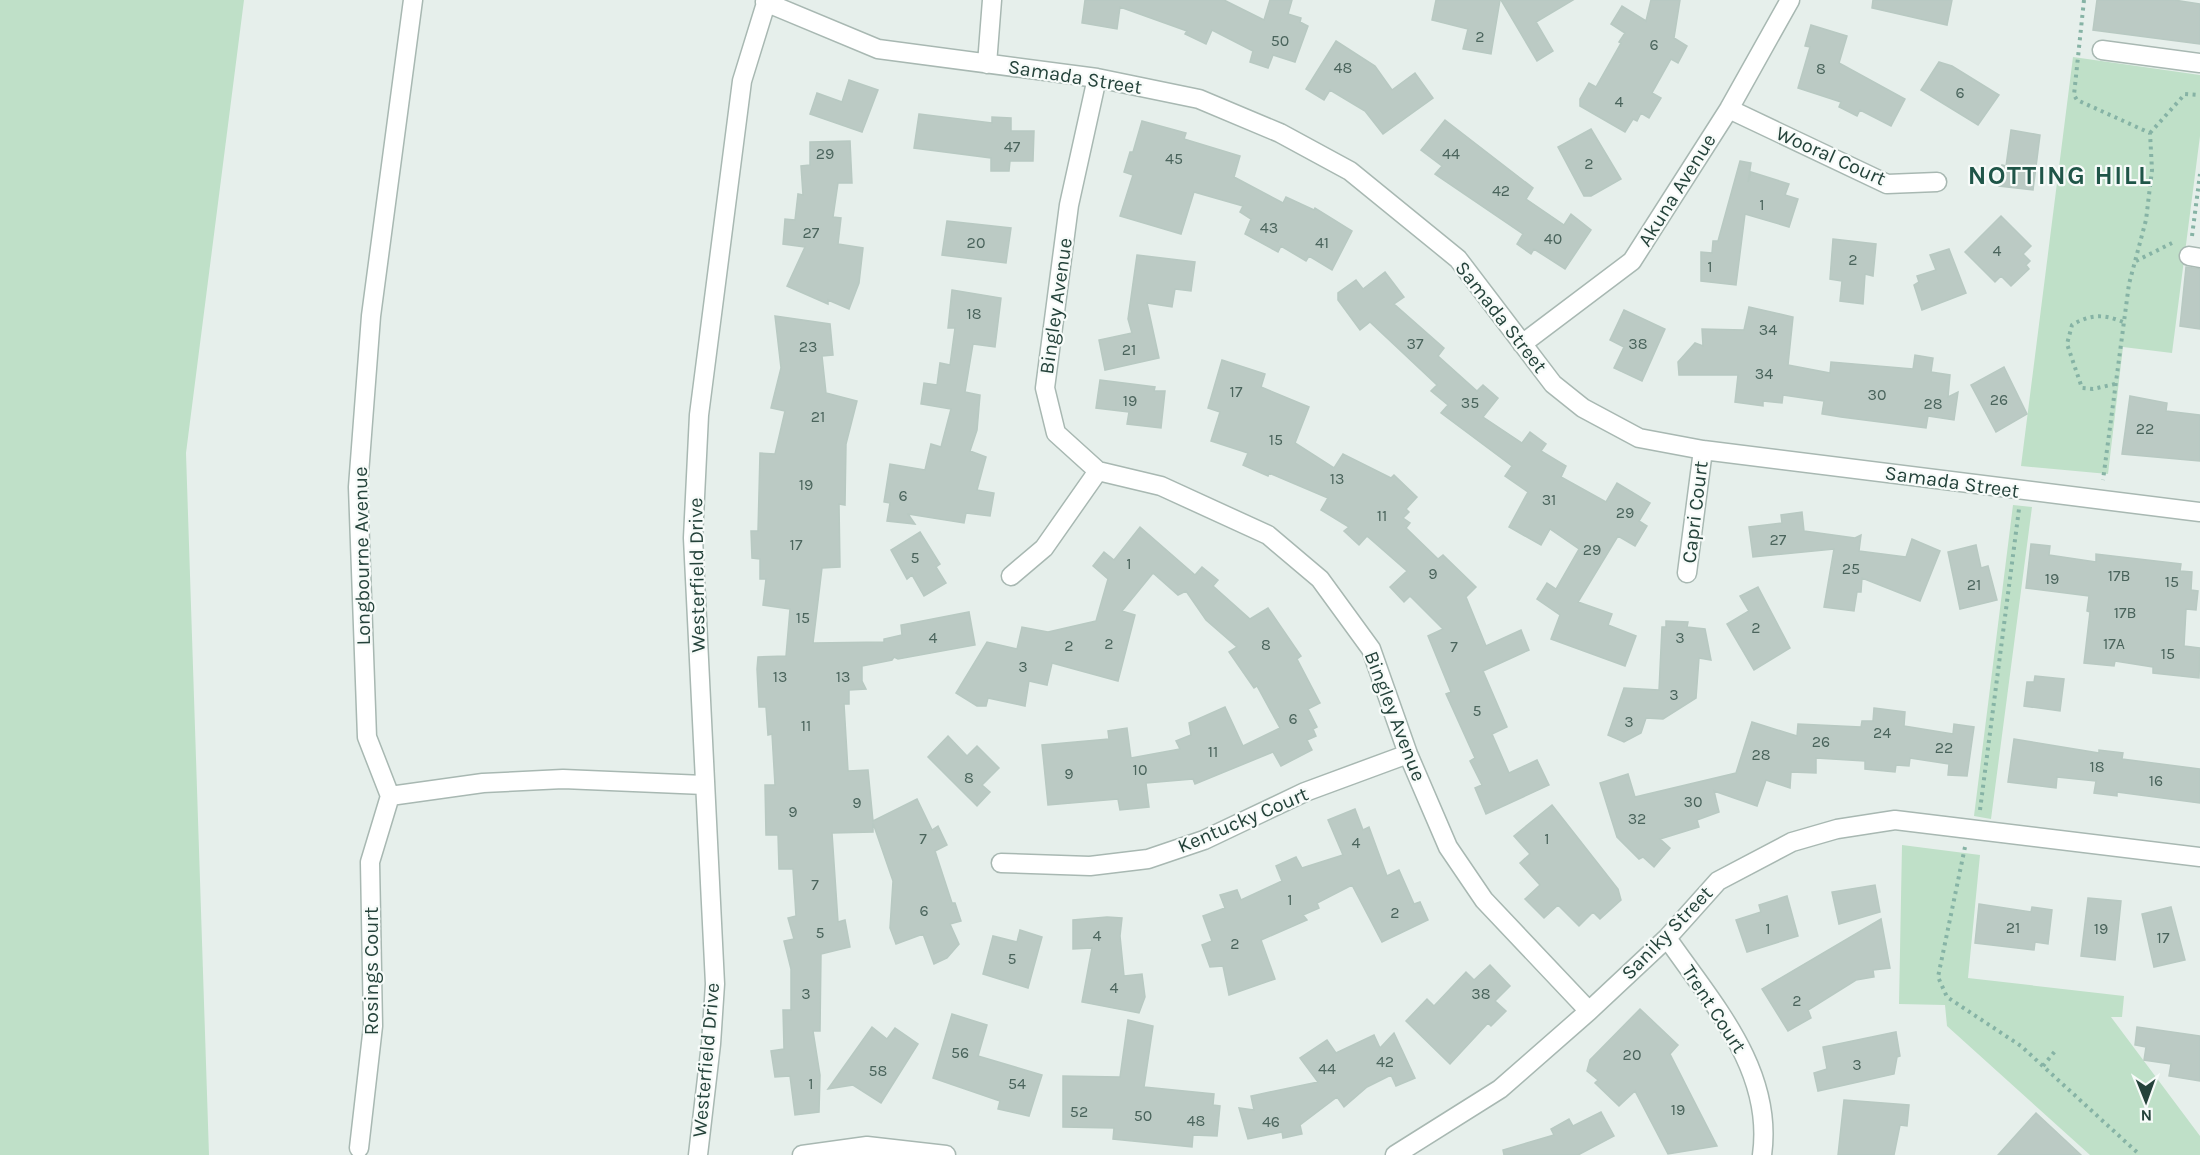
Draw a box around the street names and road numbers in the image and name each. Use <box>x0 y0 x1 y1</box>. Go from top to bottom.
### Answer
street label: Samada Street <box>1006 55 1144 99</box>
street label: Wooral Court <box>1773 122 1890 191</box>
street label: Akuna Avenue <box>1633 129 1721 251</box>
street label: Bingley Avenue <box>1035 236 1077 376</box>
street label: Samada Street <box>1450 257 1552 378</box>
street label: Capri Court <box>1677 459 1713 564</box>
street label: Samada Street <box>1883 461 2021 503</box>
street label: Longbourne Avenue <box>349 466 375 646</box>
street label: Westerfield Drive <box>684 497 710 653</box>
street label: Bingley Avenue <box>1360 648 1430 784</box>
street label: Kentucky Court <box>1174 782 1312 858</box>
street label: Saniky Street <box>1617 881 1718 985</box>
street label: Rosings Court <box>360 906 383 1035</box>
street label: Trent Court <box>1677 961 1751 1058</box>
street label: Westerfield Drive <box>688 982 724 1138</box>

